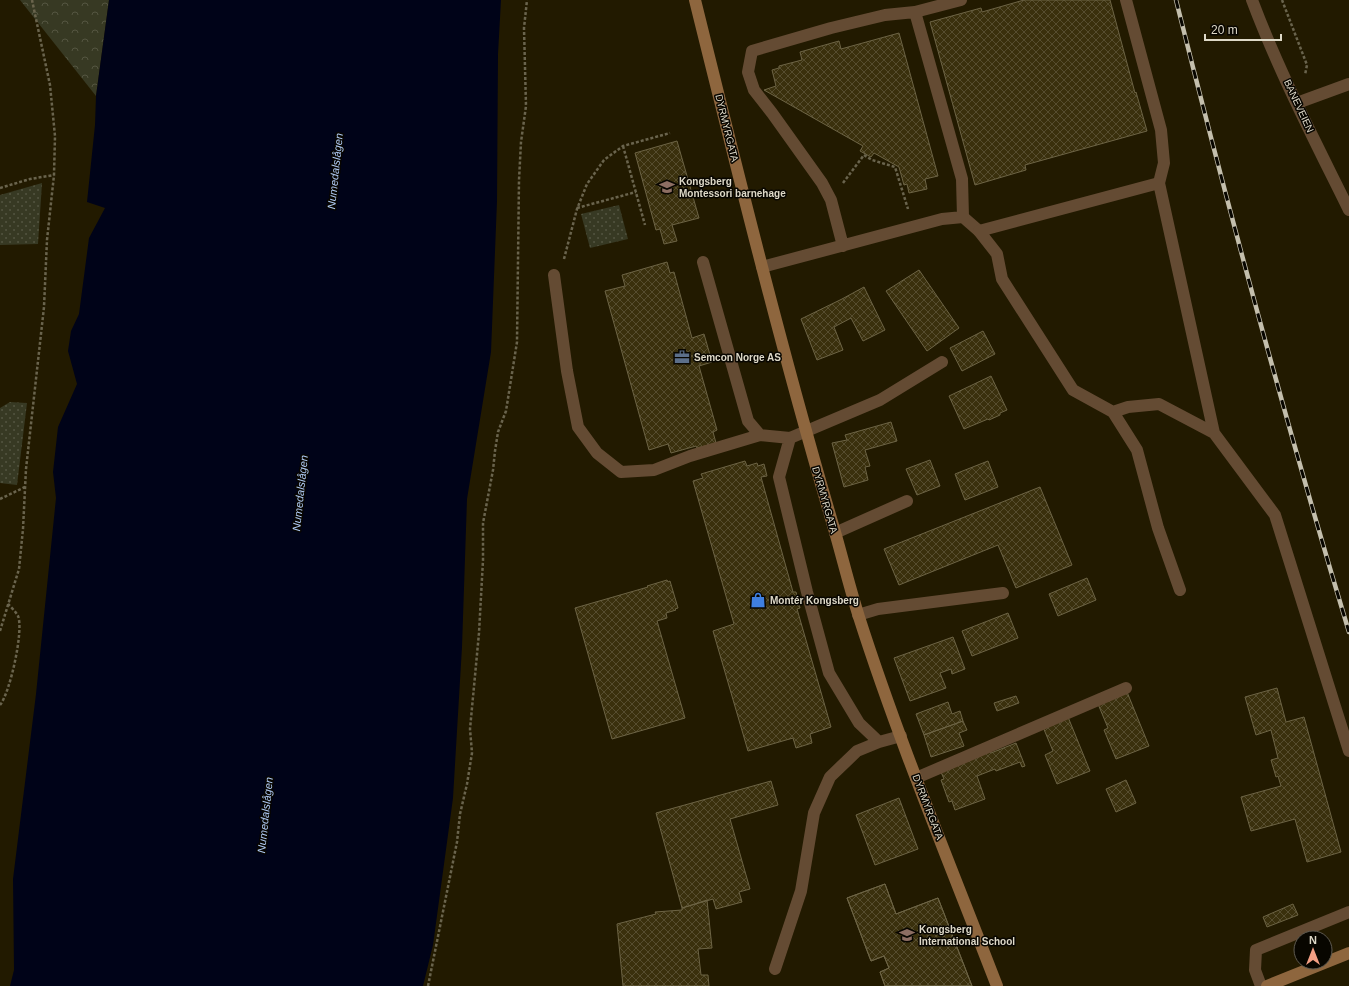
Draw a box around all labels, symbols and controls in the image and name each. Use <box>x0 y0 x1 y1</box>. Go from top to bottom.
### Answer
scale bar <box>1205 16 1281 42</box>
text: 20 m <box>1211 23 1238 37</box>
street label: BANEVEIEN <box>1282 78 1316 134</box>
street label: DYRMYRGATA <box>713 93 741 163</box>
water label: Numedalslågen <box>325 132 345 210</box>
place label: Kongsberg Montessori barnehage <box>679 176 786 199</box>
school or university icon: Kongsberg Montessori barnehage <box>658 178 676 196</box>
office icon: Semcon Norge AS <box>673 348 691 366</box>
place label: Semcon Norge AS <box>694 352 781 363</box>
water label: Numedalslågen <box>290 454 310 532</box>
street label: DYRMYRGATA <box>810 465 840 535</box>
shop icon: Montér Kongsberg <box>749 591 767 609</box>
place label: Montér Kongsberg <box>770 595 859 606</box>
street label: DYRMYRGATA <box>910 773 946 842</box>
water label: Numedalslågen <box>255 776 275 854</box>
place label: Kongsberg International School <box>919 924 1015 947</box>
school or university icon: Kongsberg International School <box>898 926 916 944</box>
north arrow <box>1293 930 1333 970</box>
text: N <box>1309 934 1317 946</box>

